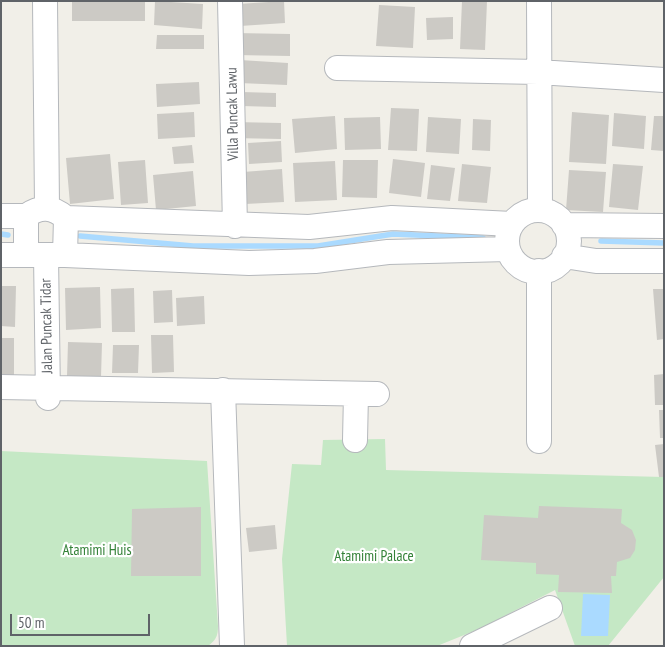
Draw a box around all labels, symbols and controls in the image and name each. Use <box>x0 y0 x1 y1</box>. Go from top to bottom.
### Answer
street label: Villa Puncak Lawu <box>223 67 243 161</box>
street label: Jalan Puncak Tidar <box>37 278 57 374</box>
park label: Atamimi Huis <box>62 542 132 560</box>
park label: Atamimi Palace <box>334 548 414 566</box>
scale bar <box>12 604 152 636</box>
text: 50 m <box>18 613 44 632</box>

